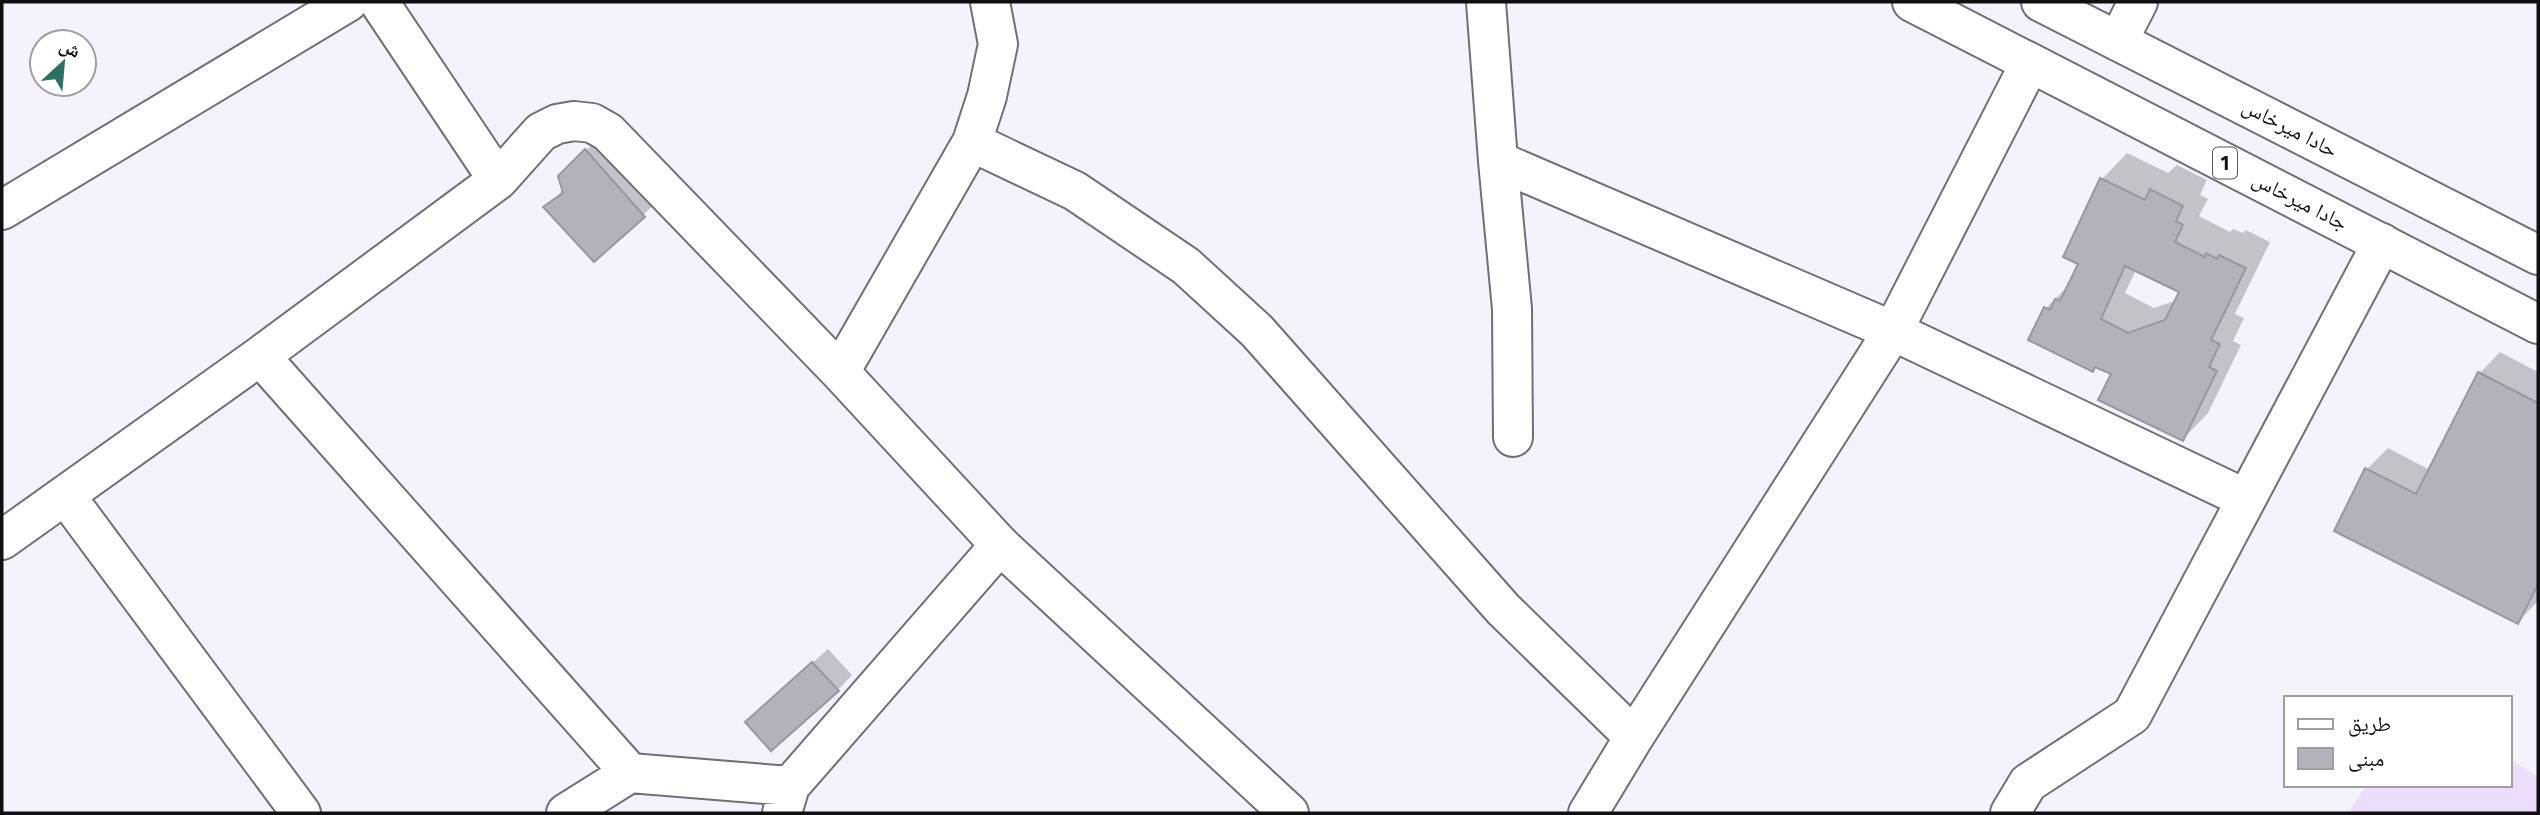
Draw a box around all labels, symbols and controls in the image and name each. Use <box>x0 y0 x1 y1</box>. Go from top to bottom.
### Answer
north arrow <box>28 28 98 98</box>
text: ش <box>56 33 84 63</box>
street label: حادا ميرخاس <box>2238 93 2342 163</box>
road number: 1 <box>2213 148 2237 178</box>
street label: جادا ميرخاس <box>2248 166 2352 236</box>
legend <box>2284 696 2512 787</box>
text: طريق <box>2348 711 2391 737</box>
text: مبنى <box>2348 746 2384 772</box>

